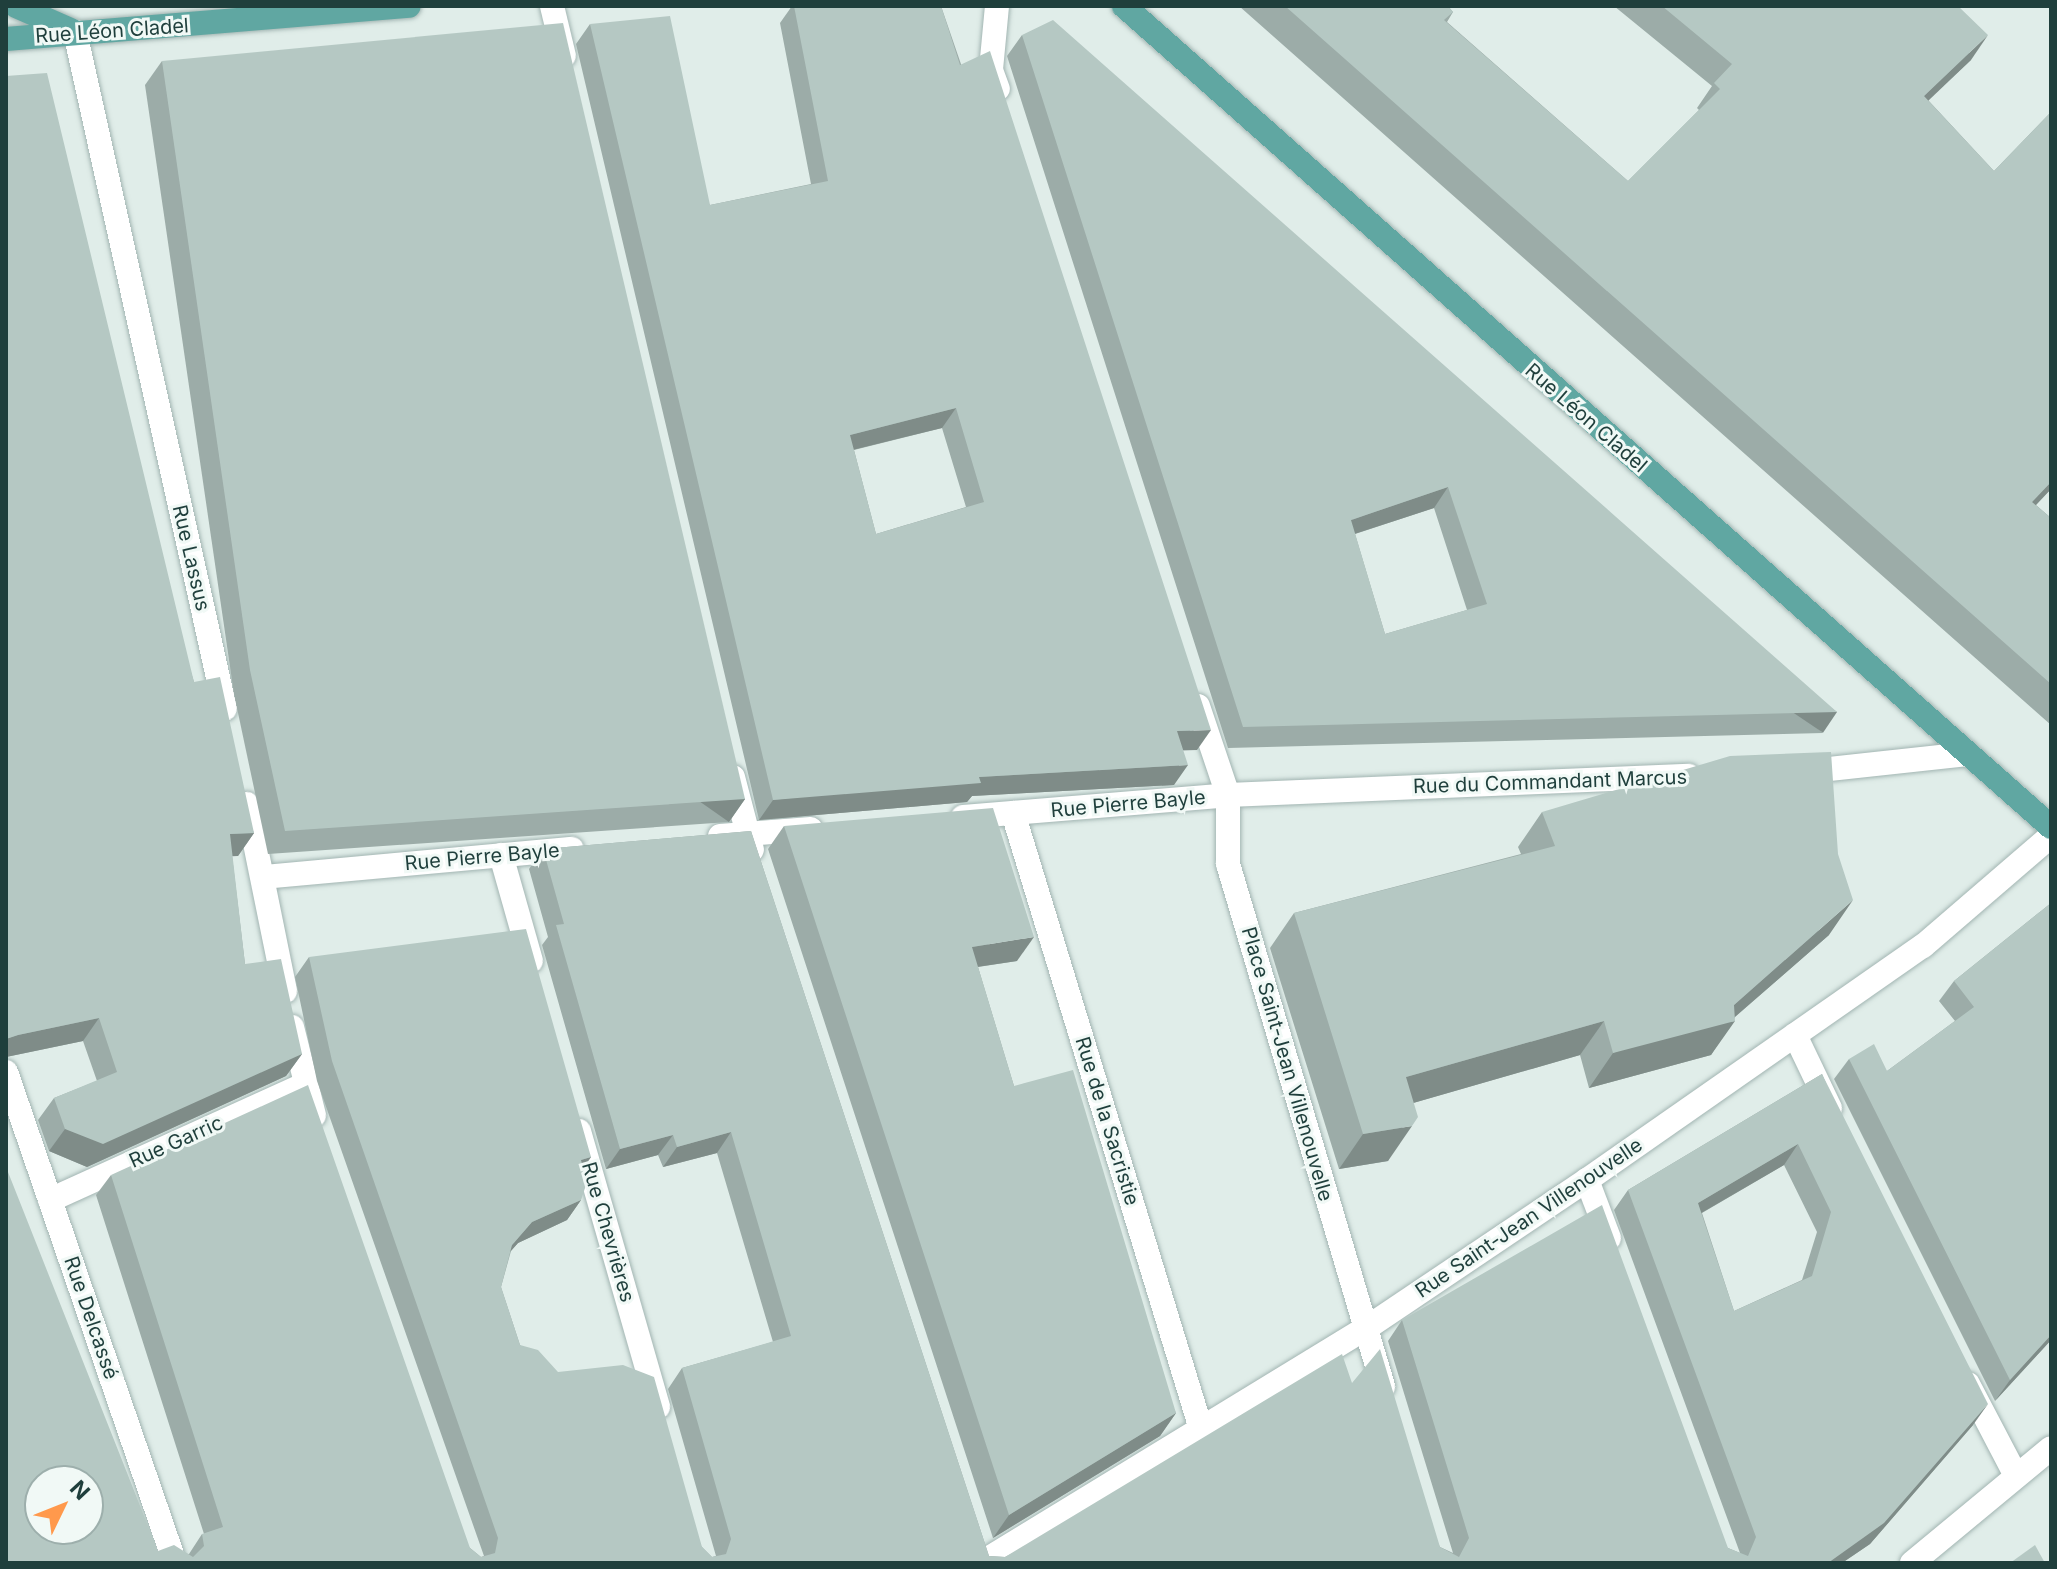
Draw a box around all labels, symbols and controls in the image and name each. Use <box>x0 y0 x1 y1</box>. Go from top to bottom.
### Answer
street label: Rue Léon Cladel <box>34 14 190 48</box>
street label: Rue Léon Cladel <box>1520 358 1652 478</box>
street label: Rue Lassus <box>167 503 215 613</box>
street label: Rue du Commandant Marcus <box>1413 765 1687 799</box>
street label: Rue Pierre Bayle <box>1050 785 1206 823</box>
street label: Rue Pierre Bayle <box>404 838 560 876</box>
street label: Place Saint-Jean Villenouvelle <box>1236 924 1338 1204</box>
street label: Rue de la Sacristie <box>1070 1034 1144 1208</box>
street label: Rue Garric <box>125 1111 227 1173</box>
street label: Rue Saint-Jean Villenouvelle <box>1411 1133 1647 1303</box>
street label: Rue Chevrières <box>577 1159 639 1305</box>
street label: Rue Delcassé <box>59 1253 123 1383</box>
north arrow <box>24 1465 104 1545</box>
text: N <box>65 1475 95 1505</box>

